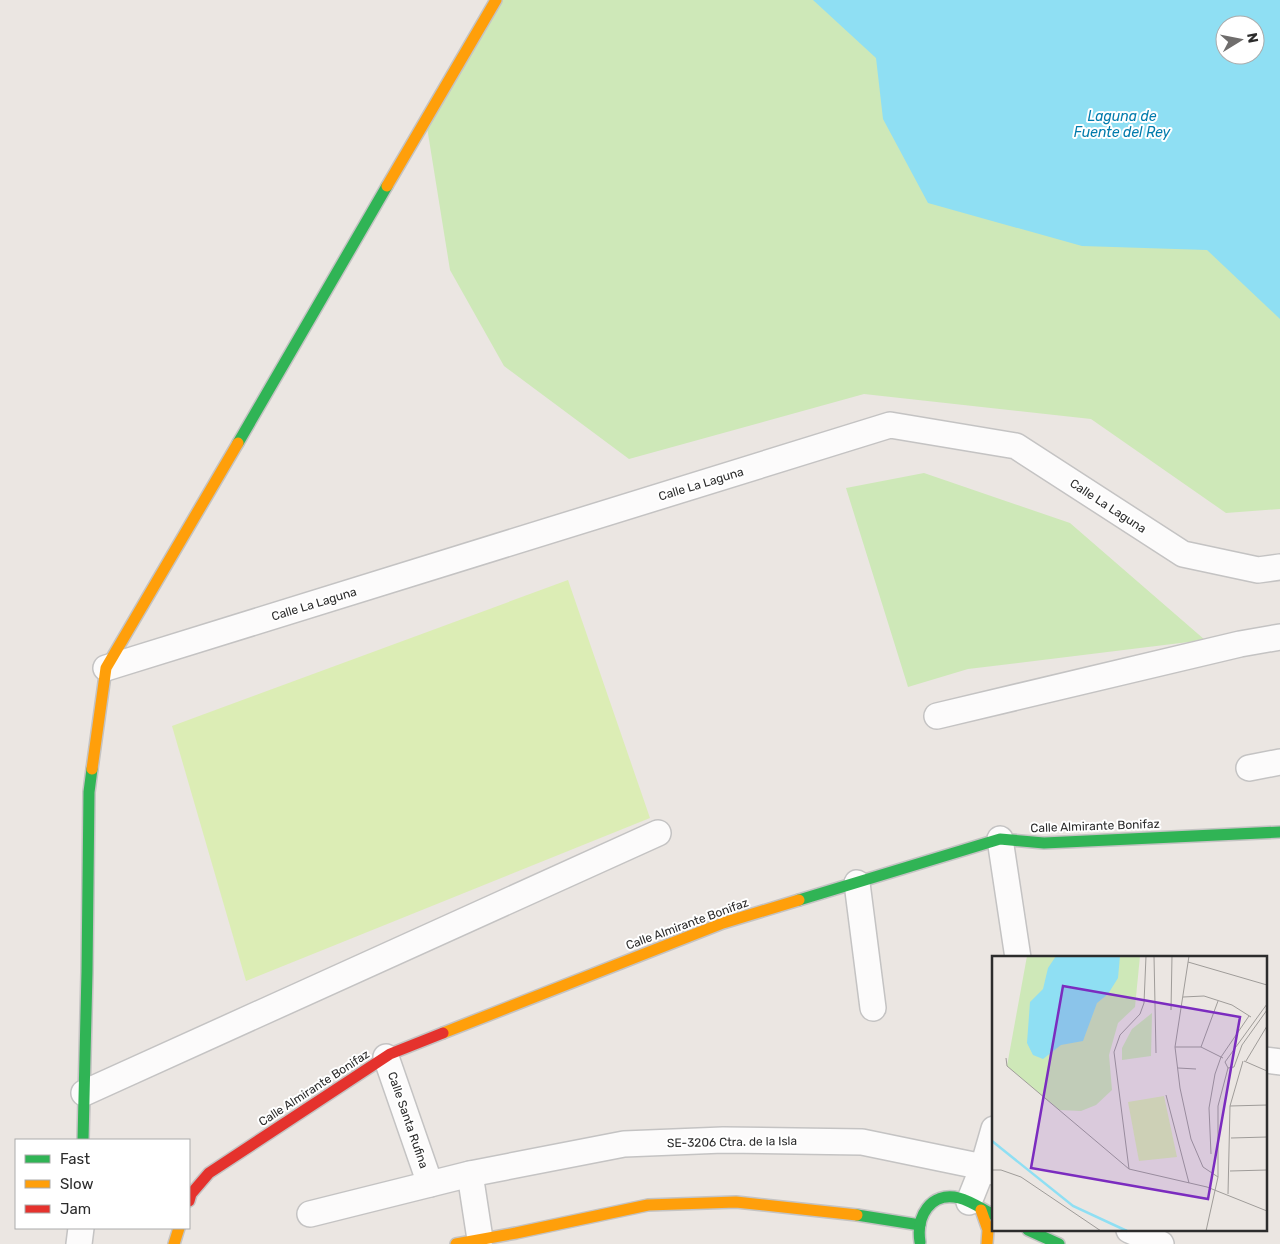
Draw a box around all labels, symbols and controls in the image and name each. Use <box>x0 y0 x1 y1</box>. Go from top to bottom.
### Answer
north arrow <box>1215 15 1265 65</box>
text: N <box>1243 31 1262 44</box>
water label: Laguna de Fuente del Rey <box>1074 108 1172 141</box>
street label: Calle La Laguna <box>657 464 745 504</box>
street label: Calle La Laguna <box>1067 476 1149 536</box>
street label: Calle La Laguna <box>270 584 358 624</box>
street label: Calle Almirante Bonifaz <box>1030 817 1160 835</box>
street label: Calle Almirante Bonifaz <box>624 895 750 953</box>
inset map <box>992 956 1268 1232</box>
street label: Calle Almirante Bonifaz <box>256 1047 372 1129</box>
street label: Calle Santa Rufina <box>385 1070 431 1170</box>
street label: SE-3206 Ctra. de la Isla <box>667 1134 797 1150</box>
legend <box>15 1139 190 1229</box>
text: Fast <box>60 1150 90 1168</box>
text: Slow <box>60 1175 93 1193</box>
text: Jam <box>60 1200 91 1218</box>

